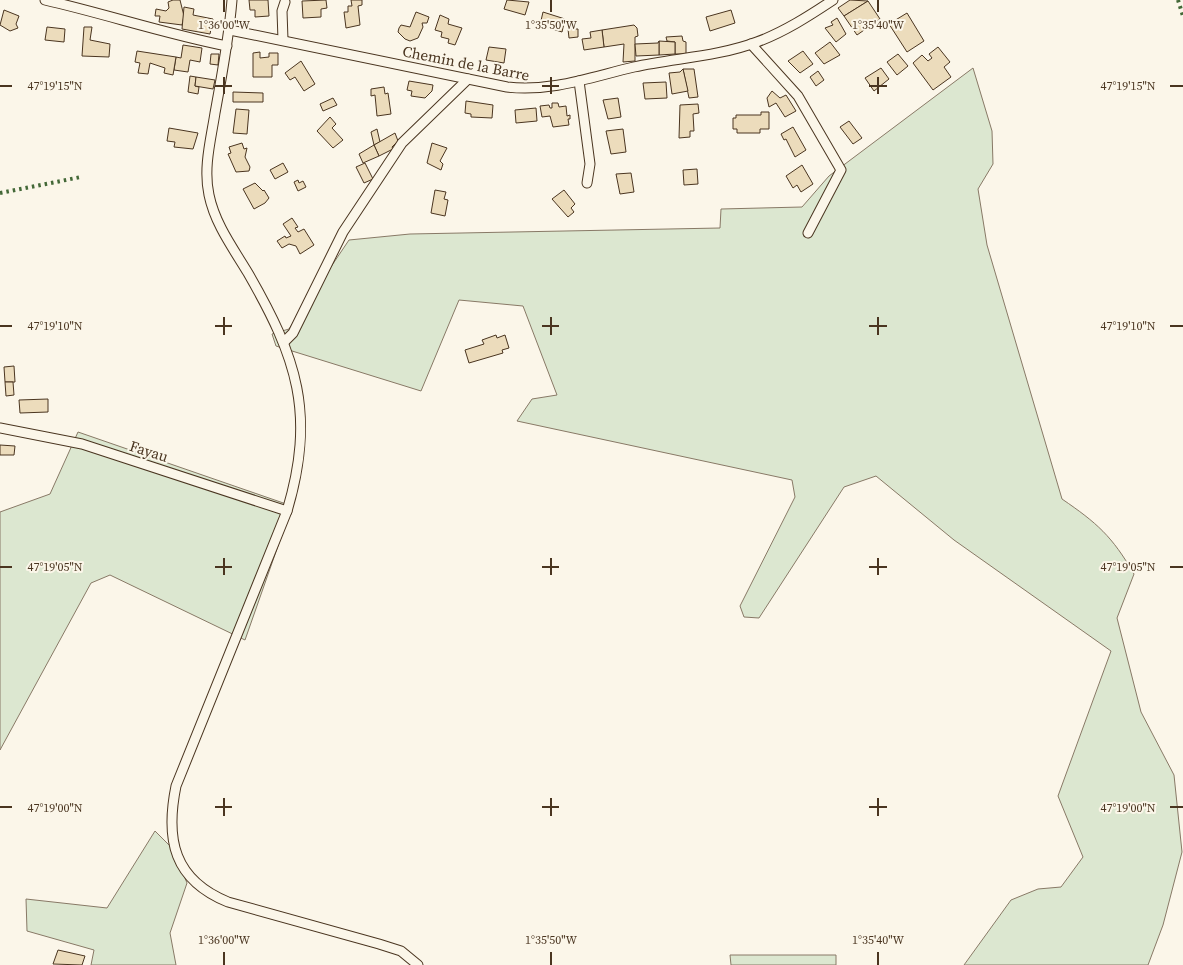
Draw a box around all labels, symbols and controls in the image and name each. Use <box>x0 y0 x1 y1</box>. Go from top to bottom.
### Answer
text: 1°36'00"W <box>198 17 250 33</box>
text: 1°35'50"W <box>525 17 577 33</box>
text: 1°35'40"W <box>852 17 904 33</box>
street label: Chemin de la Barre <box>401 40 532 86</box>
text: 47°19'15"N <box>27 78 83 94</box>
text: 47°19'15"N <box>1100 78 1156 94</box>
text: 47°19'10"N <box>27 318 83 334</box>
text: 47°19'10"N <box>1100 318 1156 334</box>
street label: Fayau <box>127 435 171 467</box>
text: 47°19'05"N <box>27 559 83 575</box>
text: 47°19'05"N <box>1100 559 1156 575</box>
text: 47°19'00"N <box>27 800 83 816</box>
text: 47°19'00"N <box>1100 800 1156 816</box>
text: 1°36'00"W <box>198 932 250 948</box>
text: 1°35'50"W <box>525 932 577 948</box>
text: 1°35'40"W <box>852 932 904 948</box>

